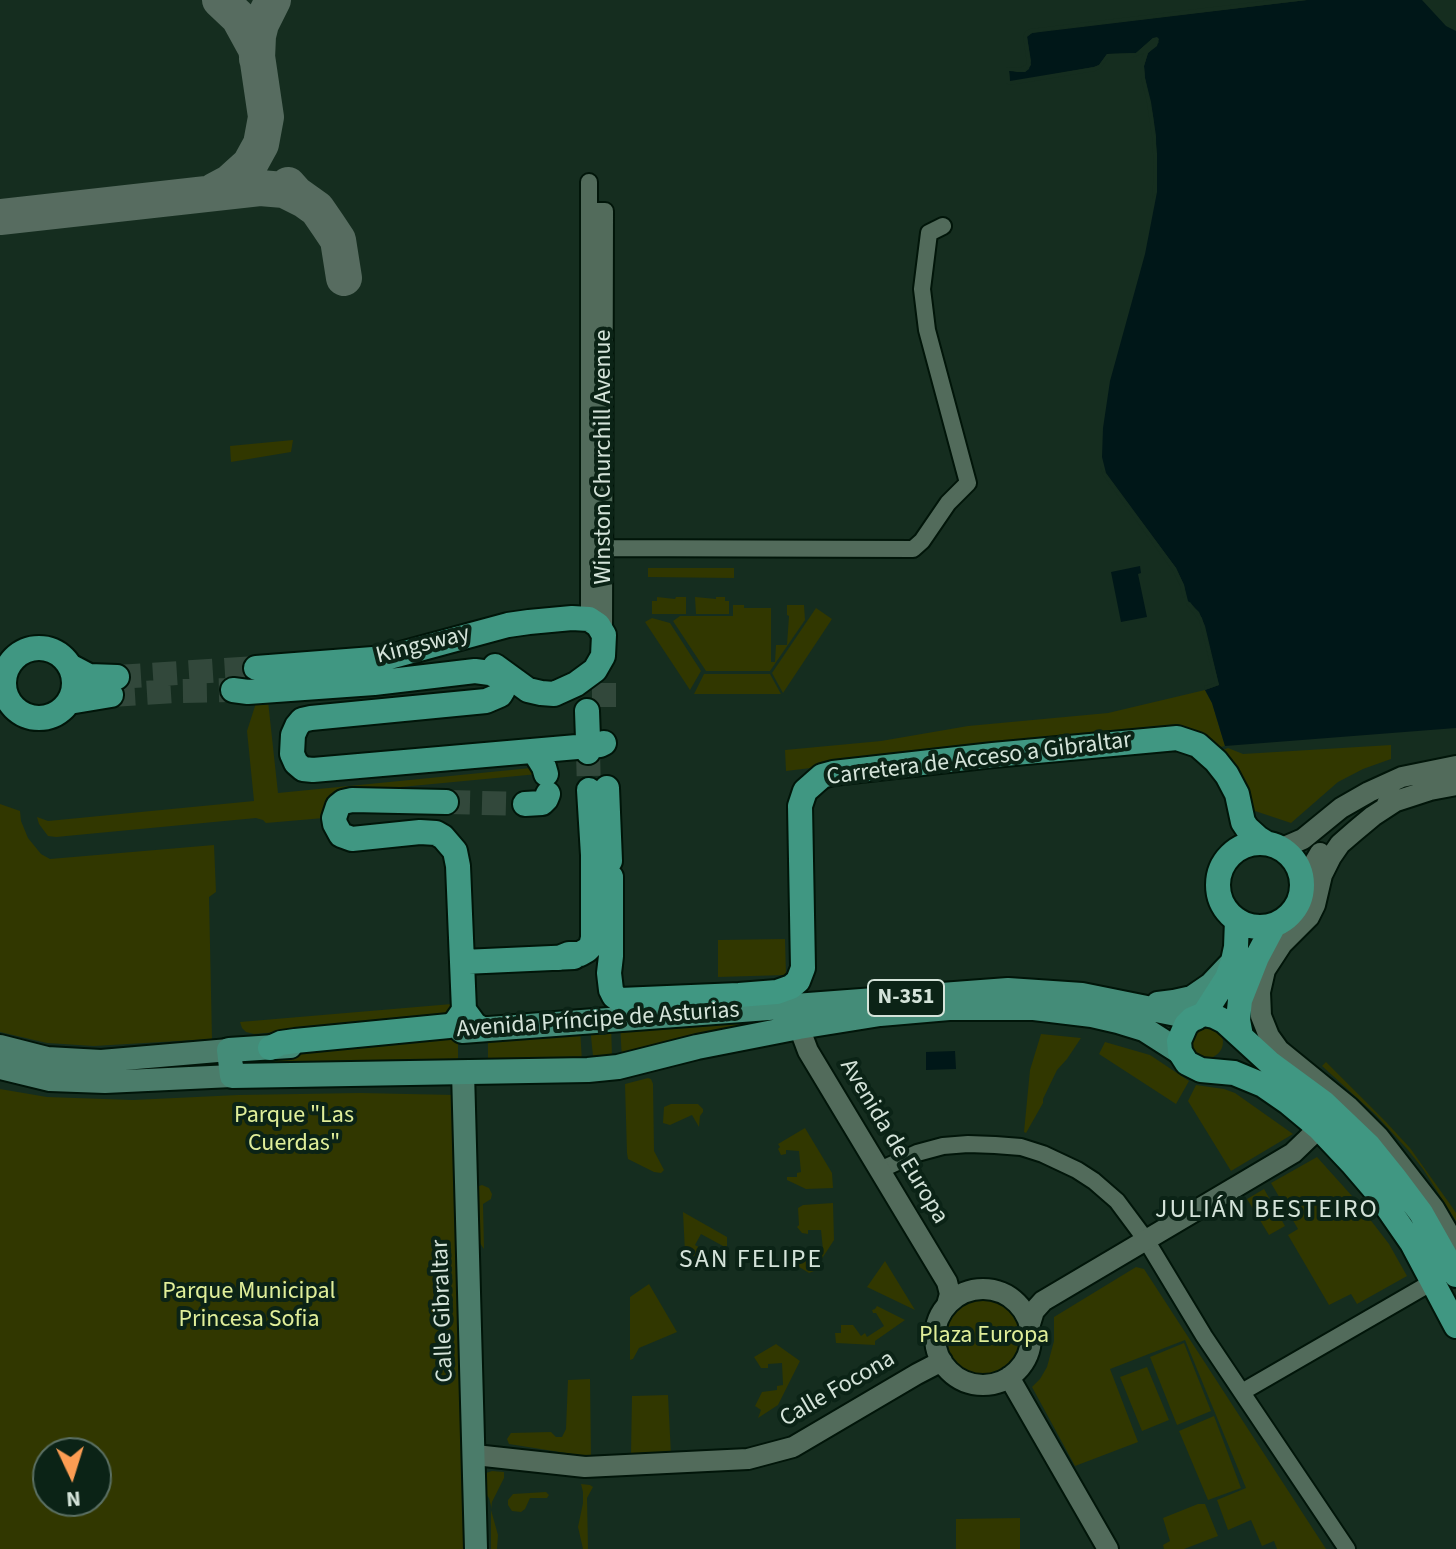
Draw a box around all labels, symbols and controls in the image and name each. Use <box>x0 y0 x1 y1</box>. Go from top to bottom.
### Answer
street label: Winston Churchill Avenue <box>591 329 619 585</box>
street label: Kingsway <box>373 620 473 672</box>
street label: Carretera de Acceso a Gibraltar <box>825 727 1133 793</box>
road number: N-351 <box>868 980 944 1016</box>
street label: Avenida Príncipe de Asturias <box>456 997 740 1045</box>
street label: Avenida de Europa <box>832 1054 954 1230</box>
park label: Parque "Las Cuerdas" <box>234 1103 354 1159</box>
district label: JULIÁN BESTEIRO <box>1155 1195 1379 1227</box>
street label: Calle Gibraltar <box>427 1239 461 1383</box>
district label: SAN FELIPE <box>679 1245 823 1277</box>
park label: Parque Municipal Princesa Sofia <box>162 1279 336 1335</box>
park label: Plaza Europa <box>919 1323 1049 1351</box>
street label: Calle Focona <box>775 1346 901 1434</box>
north arrow <box>32 1437 112 1517</box>
text: N <box>65 1482 82 1515</box>

